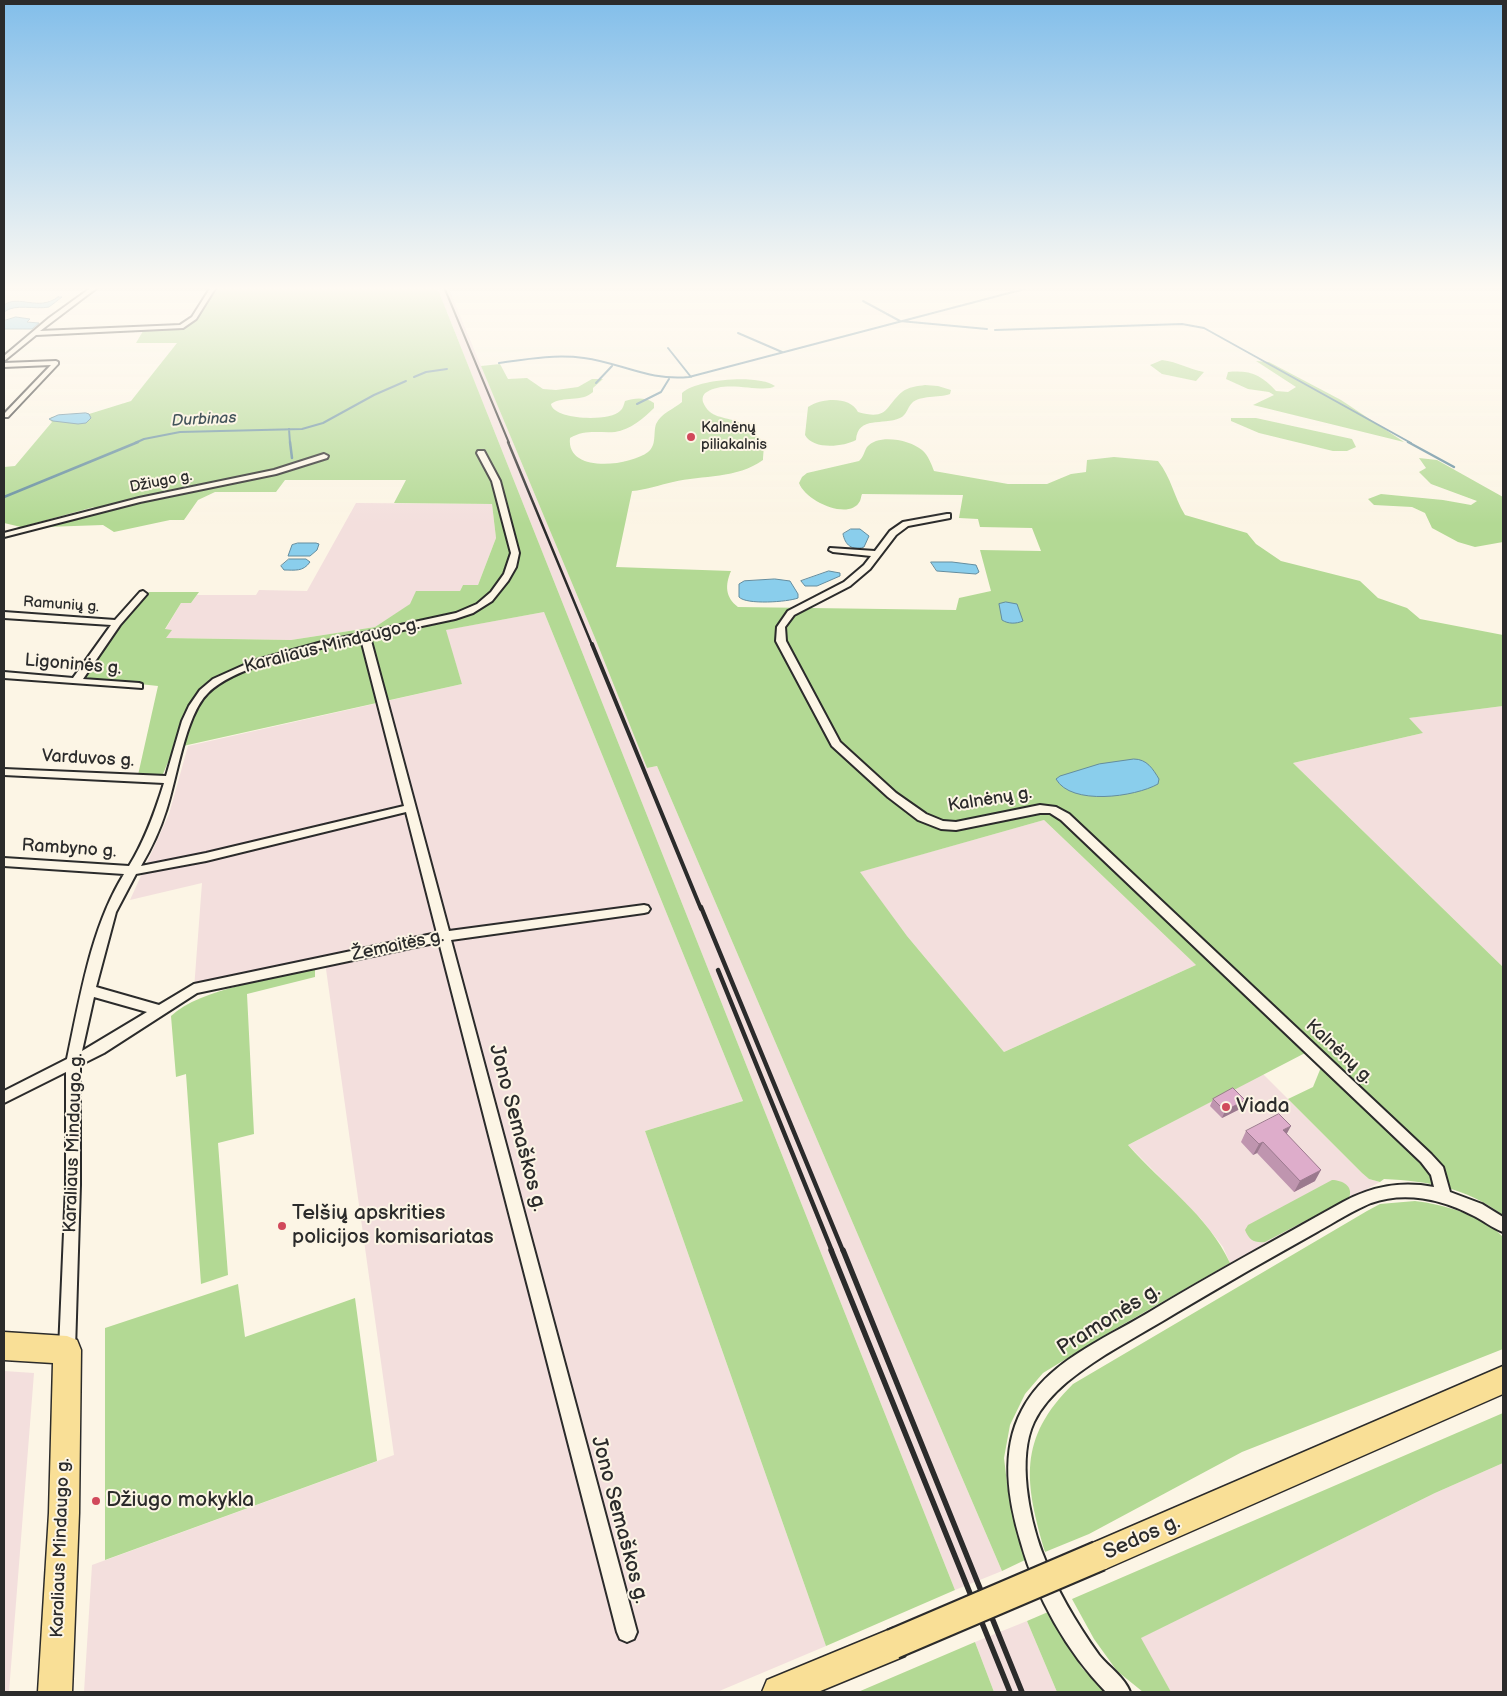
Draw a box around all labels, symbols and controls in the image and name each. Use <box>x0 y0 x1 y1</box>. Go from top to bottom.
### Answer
water label: Durbinas <box>171 409 237 431</box>
place label: Kalnėnų piliakalnis <box>701 419 767 454</box>
marker: Kalnėnų piliakalnis <box>685 431 697 443</box>
street label: Džiugo g. <box>128 467 194 497</box>
street label: Ramunių g. <box>22 593 100 617</box>
street label: Karaliaus Mindaugo g. <box>242 614 422 678</box>
street label: Ligoninės g. <box>24 650 122 680</box>
street label: Varduvos g. <box>41 746 135 772</box>
street label: Kalnėnų g. <box>946 783 1034 817</box>
street label: Rambyno g. <box>21 835 117 863</box>
street label: Žemaitės g. <box>350 926 446 966</box>
street label: Kalnėnų g. <box>1301 1015 1377 1089</box>
street label: Jono Semaškos g. <box>483 1042 551 1214</box>
street label: Karaliaus Mindaugo g. <box>60 1053 88 1233</box>
place label: Viada <box>1236 1094 1290 1120</box>
marker: Viada <box>1220 1101 1232 1113</box>
place label: Telšių apskrities policijos komisariatas <box>292 1201 494 1251</box>
marker: Telšių apskrities policijos komisariatas <box>276 1220 288 1232</box>
street label: Pramonės g. <box>1053 1278 1165 1362</box>
street label: Jono Semaškos g. <box>585 1434 653 1606</box>
street label: Karaliaus Mindaugo g. <box>47 1458 75 1638</box>
place label: Džiugo mokykla <box>106 1488 254 1514</box>
marker: Džiugo mokykla <box>90 1495 102 1507</box>
street label: Sedos g. <box>1100 1510 1184 1566</box>

